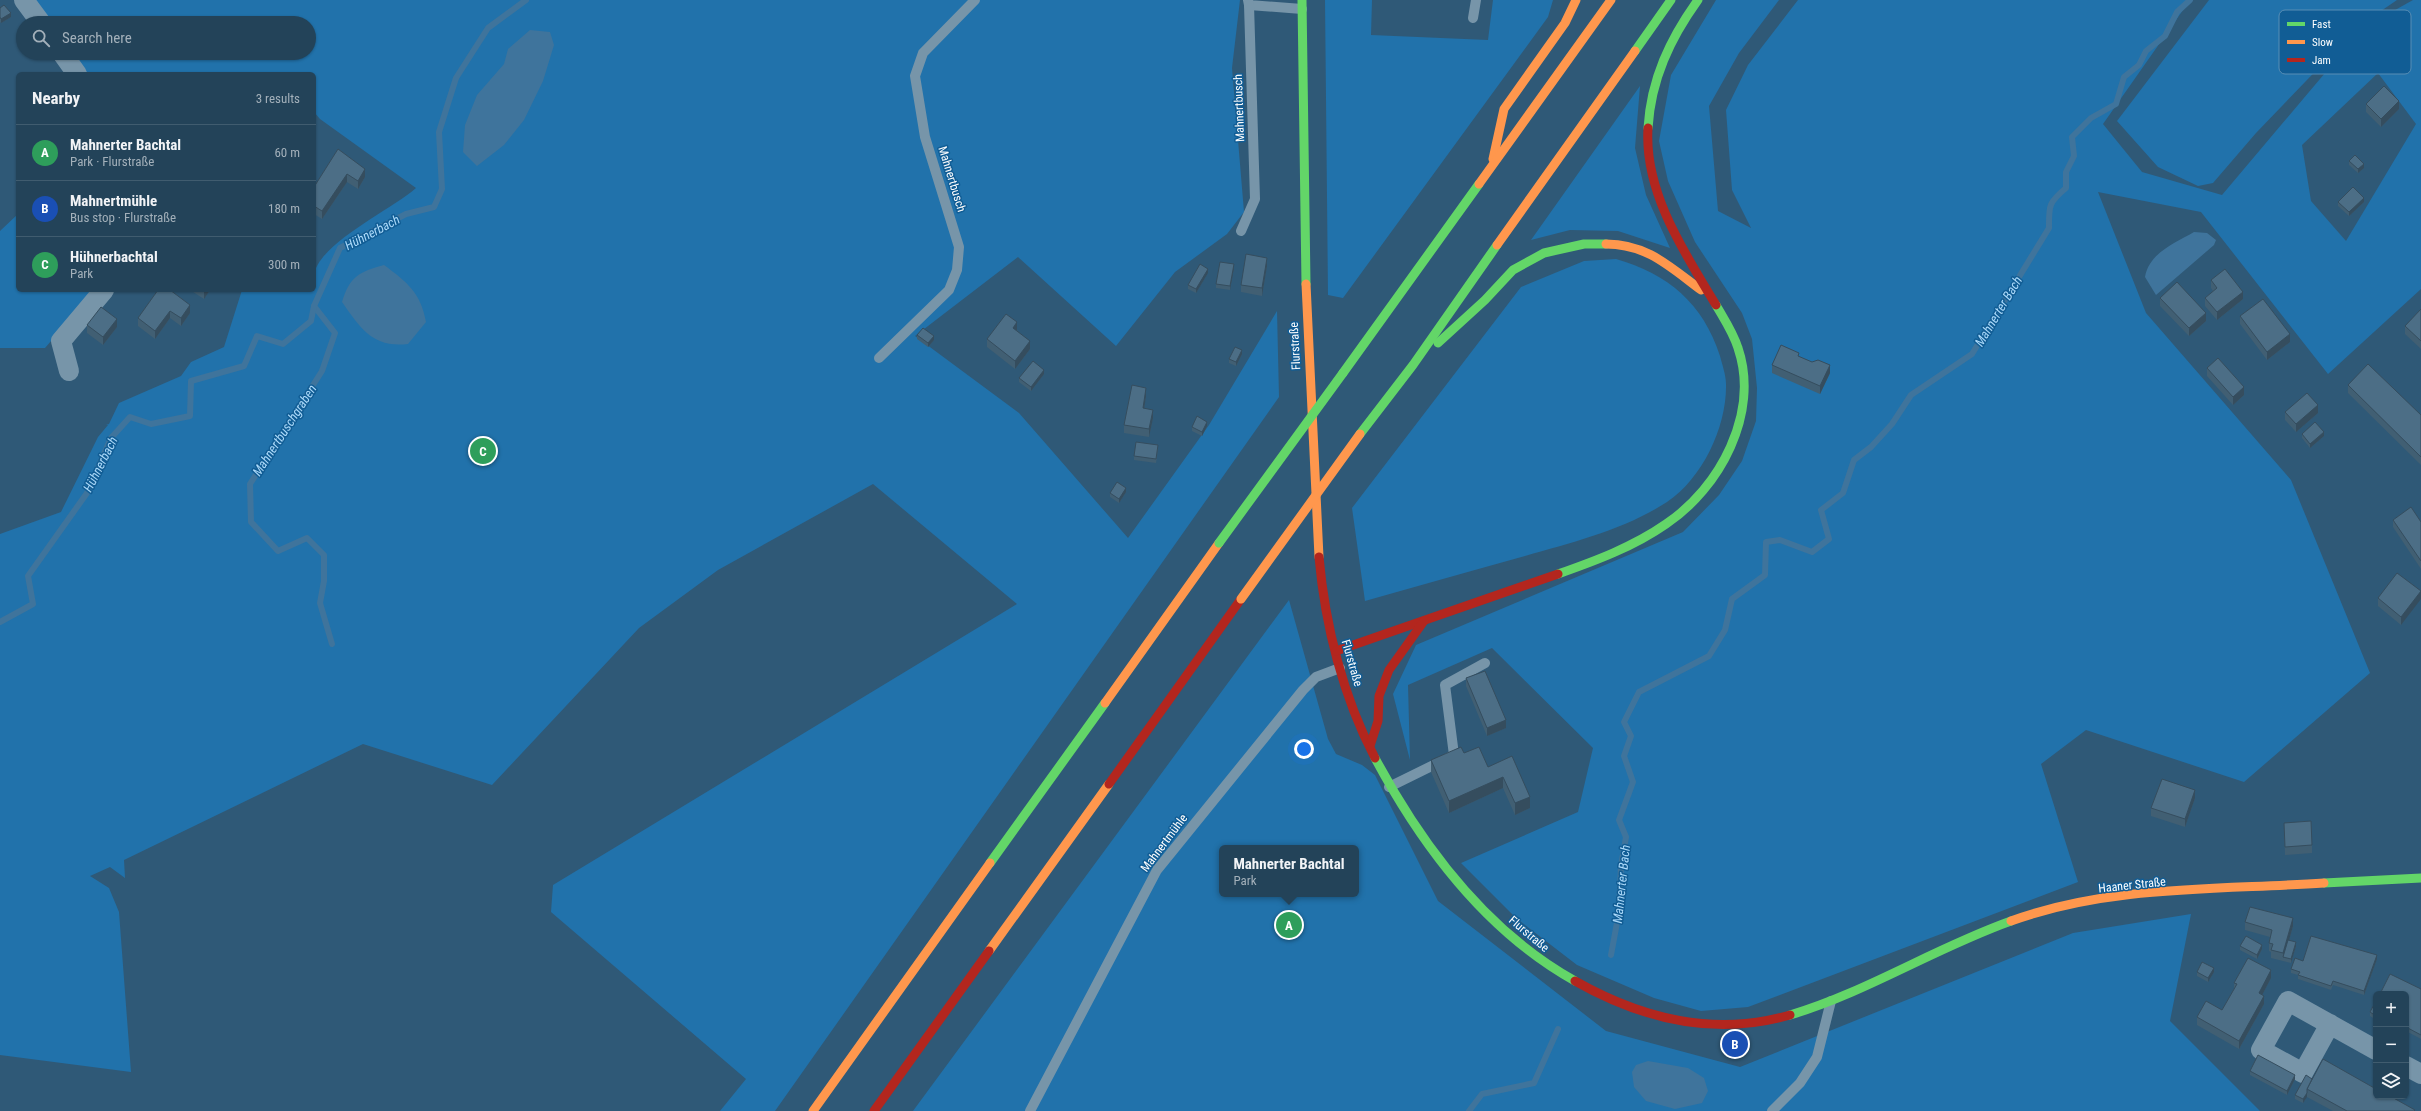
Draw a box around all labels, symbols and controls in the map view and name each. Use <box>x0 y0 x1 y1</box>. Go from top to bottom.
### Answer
legend <box>2279 10 2411 74</box>
search box <box>16 16 316 60</box>
text: Fast <box>2312 18 2331 31</box>
icon: search <box>30 27 52 49</box>
text: Search here <box>62 29 132 47</box>
text: Slow <box>2312 36 2333 49</box>
text: Jam <box>2312 54 2331 67</box>
street label: Mahnertbusch <box>1231 74 1247 142</box>
text: Nearby <box>32 88 80 108</box>
text: 3 results <box>256 91 300 106</box>
text: Mahnerter Bachtal <box>70 136 181 154</box>
street label: Mahnertbusch <box>935 144 969 214</box>
text: A <box>41 145 49 160</box>
text: 60 m <box>274 145 300 160</box>
text: Park · Flurstraße <box>70 154 154 169</box>
text: Mahnertmühle <box>70 192 157 210</box>
text: B <box>41 201 49 216</box>
text: 180 m <box>268 201 300 216</box>
text: Bus stop · Flurstraße <box>70 210 176 225</box>
water label: Hühnerbach <box>342 212 402 253</box>
text: Hühnerbachtal <box>70 248 158 266</box>
text: C <box>41 257 49 272</box>
text: 300 m <box>268 257 300 272</box>
text: Park <box>70 266 93 281</box>
water label: Mahnerter Bach <box>1972 273 2025 349</box>
street label: Flurstraße <box>1287 321 1303 370</box>
water label: Mahnertbuschgraben <box>249 382 319 479</box>
water label: Hühnerbach <box>80 434 121 494</box>
pin: C <box>470 436 496 466</box>
street label: Flurstraße <box>1339 638 1365 688</box>
your location <box>1294 739 1314 759</box>
street label: Mahnertmühle <box>1138 811 1190 875</box>
water label: Mahnerter Bach <box>1610 844 1633 924</box>
popup <box>1219 845 1359 897</box>
text: Mahnerter Bachtal <box>1233 855 1345 873</box>
text: Park <box>1233 873 1257 888</box>
street label: Haaner Straße <box>2098 874 2167 895</box>
pin: A <box>1276 910 1302 940</box>
street label: Flurstraße <box>1506 913 1552 955</box>
map controls <box>2373 991 2409 1099</box>
button: + <box>2373 991 2409 1027</box>
button: − <box>2373 1027 2409 1063</box>
pin: B <box>1722 1029 1748 1059</box>
button: layers <box>2373 1063 2409 1099</box>

